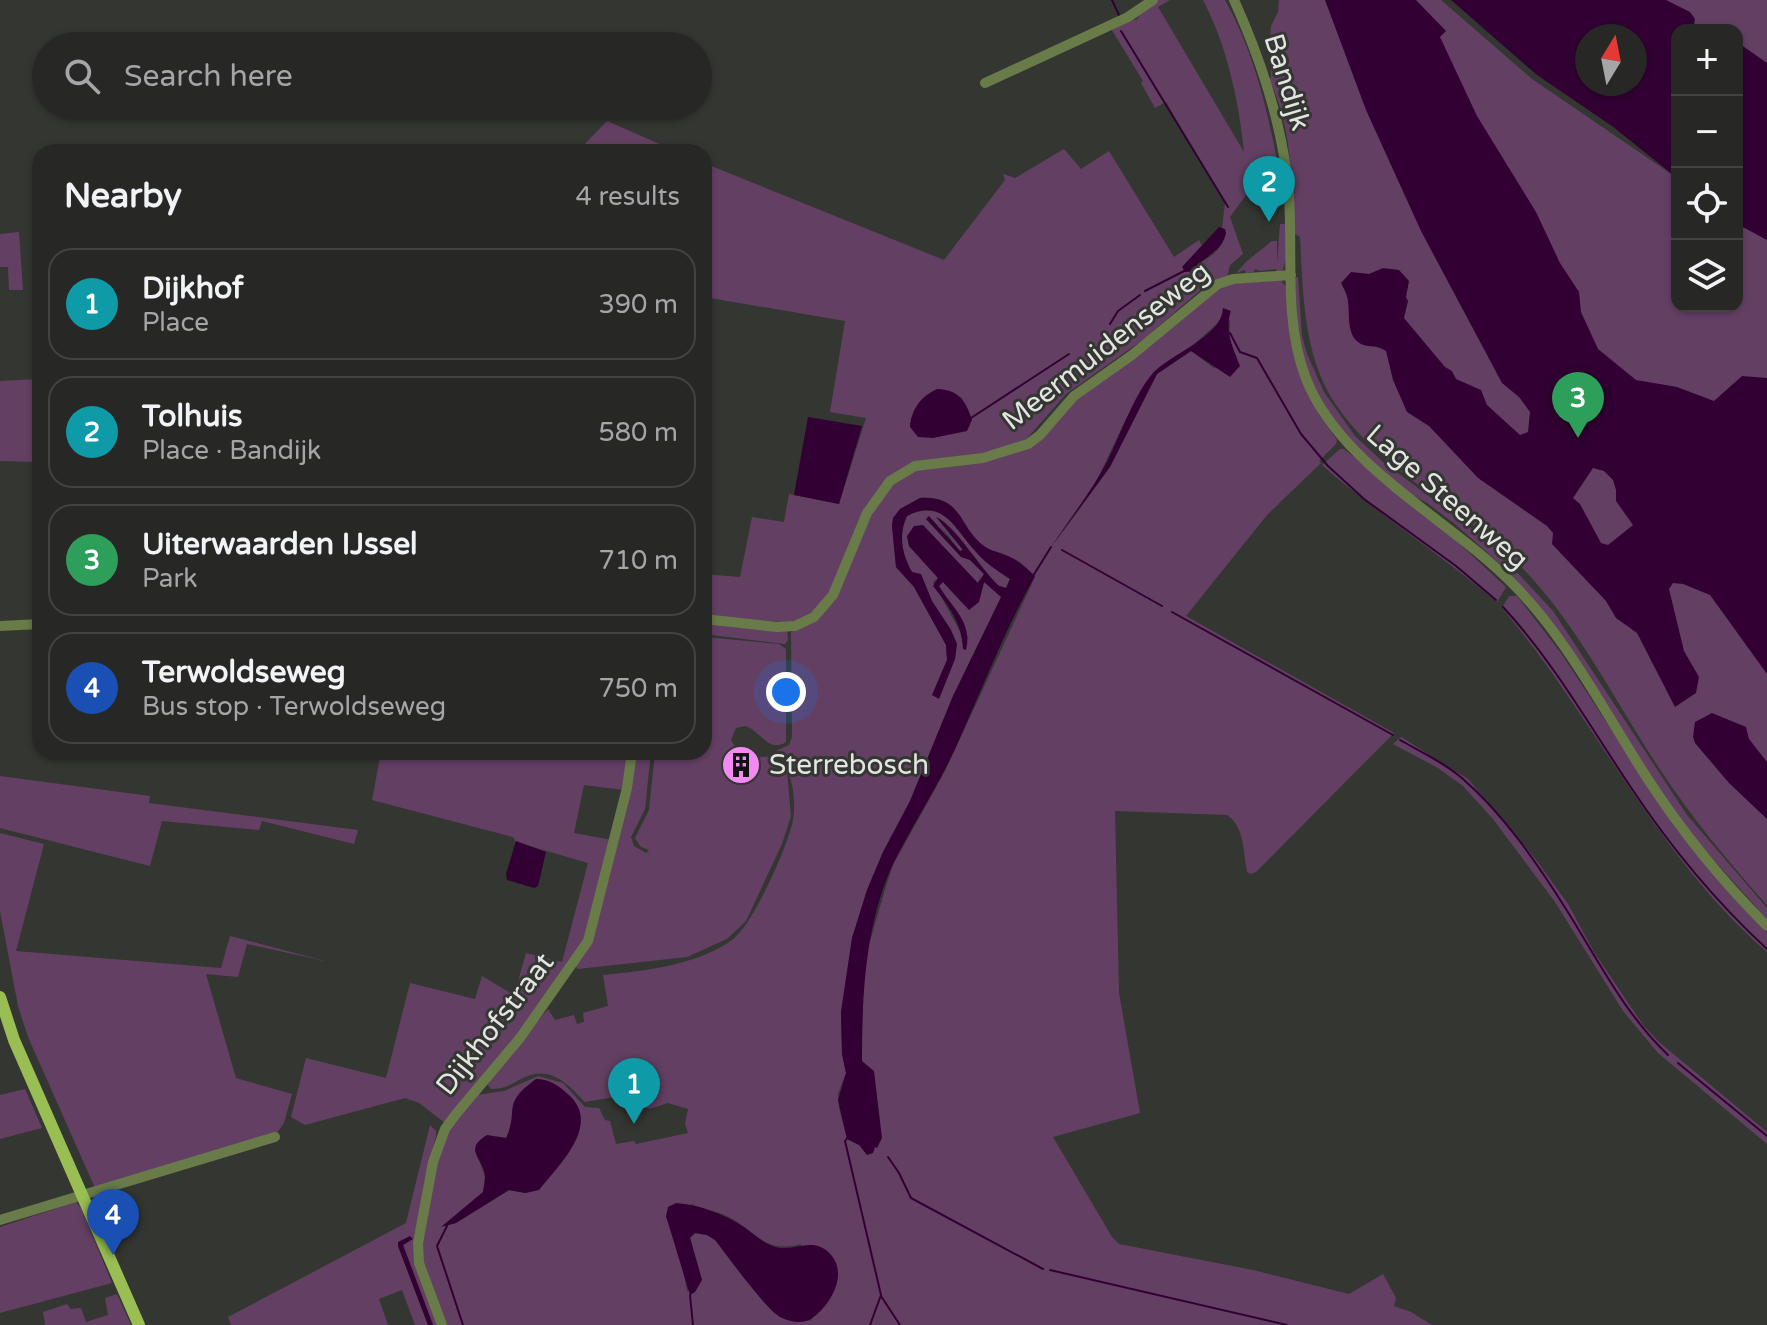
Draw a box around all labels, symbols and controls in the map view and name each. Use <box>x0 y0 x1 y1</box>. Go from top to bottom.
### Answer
north arrow <box>1575 24 1647 96</box>
map controls <box>1671 24 1743 312</box>
button: + <box>1671 24 1743 96</box>
street label: Bandijk <box>1256 30 1318 134</box>
search box <box>32 32 712 120</box>
icon: search <box>60 54 104 98</box>
text: Search here <box>124 58 293 95</box>
button: − <box>1671 96 1743 168</box>
pin: 2 <box>1243 156 1295 222</box>
button: locate <box>1671 168 1743 240</box>
text: Nearby <box>64 176 182 217</box>
text: 4 results <box>575 181 680 212</box>
button: layers <box>1671 240 1743 312</box>
street label: Meermuidenseweg <box>995 254 1217 438</box>
text: Dijkhof <box>142 270 244 307</box>
text: 1 <box>84 289 100 320</box>
text: 390 m <box>598 289 678 320</box>
text: Place <box>142 307 209 338</box>
pin: 3 <box>1552 372 1604 438</box>
text: Tolhuis <box>142 398 242 435</box>
text: 2 <box>84 417 100 448</box>
text: 580 m <box>598 417 678 448</box>
street label: Lage Steenweg <box>1359 417 1535 577</box>
text: Place · Bandijk <box>142 435 321 466</box>
text: Uiterwaarden IJssel <box>142 526 418 563</box>
text: 3 <box>84 545 100 576</box>
text: 710 m <box>598 545 678 576</box>
text: Park <box>142 563 198 594</box>
text: Terwoldseweg <box>142 654 346 691</box>
your location <box>766 672 806 712</box>
text: 4 <box>84 673 100 704</box>
text: 750 m <box>598 673 678 704</box>
text: Bus stop · Terwoldseweg <box>142 691 446 722</box>
building icon: Sterrebosch <box>720 744 762 786</box>
place label: Sterrebosch <box>769 748 929 782</box>
street label: Dijkhofstraat <box>429 946 561 1102</box>
pin: 1 <box>608 1058 660 1124</box>
pin: 4 <box>87 1189 139 1255</box>

